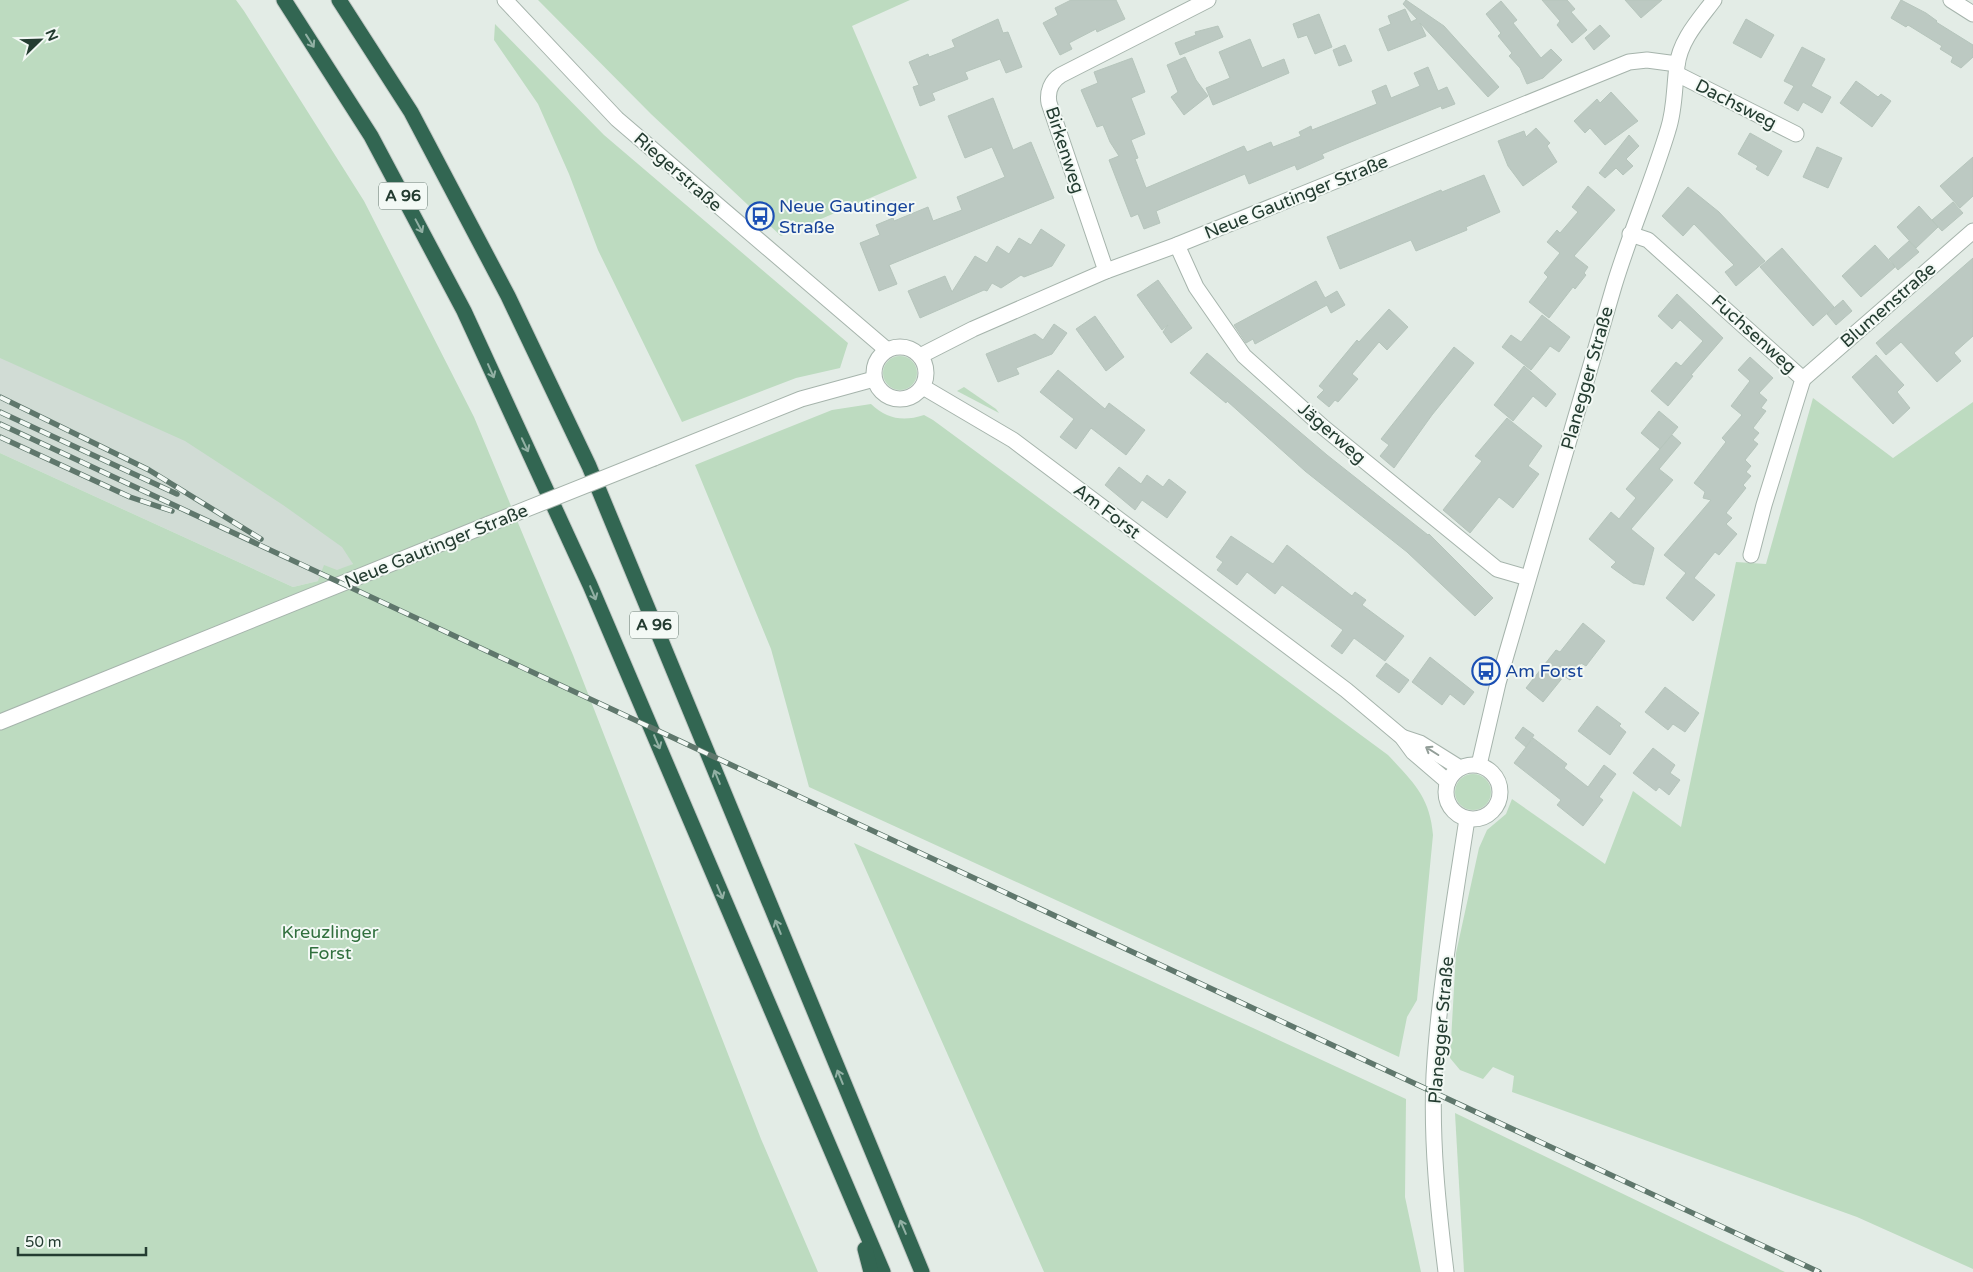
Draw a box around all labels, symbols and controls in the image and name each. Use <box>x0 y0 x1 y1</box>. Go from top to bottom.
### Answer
north arrow <box>15 15 65 65</box>
text: N <box>41 27 62 44</box>
one-way arrow <box>305 33 315 47</box>
street label: Dachsweg <box>1692 74 1780 134</box>
street label: Birkenweg <box>1041 104 1089 196</box>
street label: Riegerstraße <box>629 128 727 216</box>
street label: Neue Gautinger Straße <box>1201 150 1391 244</box>
road number: A 96 <box>379 182 427 210</box>
place label: Neue Gautinger Straße <box>779 195 915 238</box>
bus stop icon: Neue Gautinger Straße <box>745 201 775 231</box>
one-way arrow <box>415 218 424 233</box>
street label: Blumenstraße <box>1836 258 1940 352</box>
street label: Fuchsenweg <box>1707 290 1801 378</box>
street label: Planegger Straße <box>1556 304 1618 452</box>
one-way arrow <box>487 363 497 378</box>
street label: Jägerweg <box>1294 398 1370 468</box>
one-way arrow <box>521 437 530 452</box>
street label: Am Forst <box>1069 479 1145 543</box>
street label: Neue Gautinger Straße <box>341 499 531 593</box>
one-way arrow <box>589 584 598 600</box>
road number: A 96 <box>630 612 678 638</box>
bus stop icon: Am Forst <box>1471 656 1501 686</box>
place label: Am Forst <box>1505 660 1583 682</box>
one-way arrow <box>652 734 662 749</box>
one-way arrow <box>1426 745 1440 755</box>
one-way arrow <box>711 770 721 785</box>
one-way arrow <box>717 884 726 899</box>
one-way arrow <box>773 920 783 935</box>
park label: Kreuzlinger Forst <box>281 921 379 964</box>
street label: Planegger Straße <box>1424 955 1458 1105</box>
one-way arrow <box>835 1070 845 1085</box>
one-way arrow <box>897 1220 907 1235</box>
scale bar <box>18 1224 145 1256</box>
text: 50 m <box>25 1233 62 1251</box>

